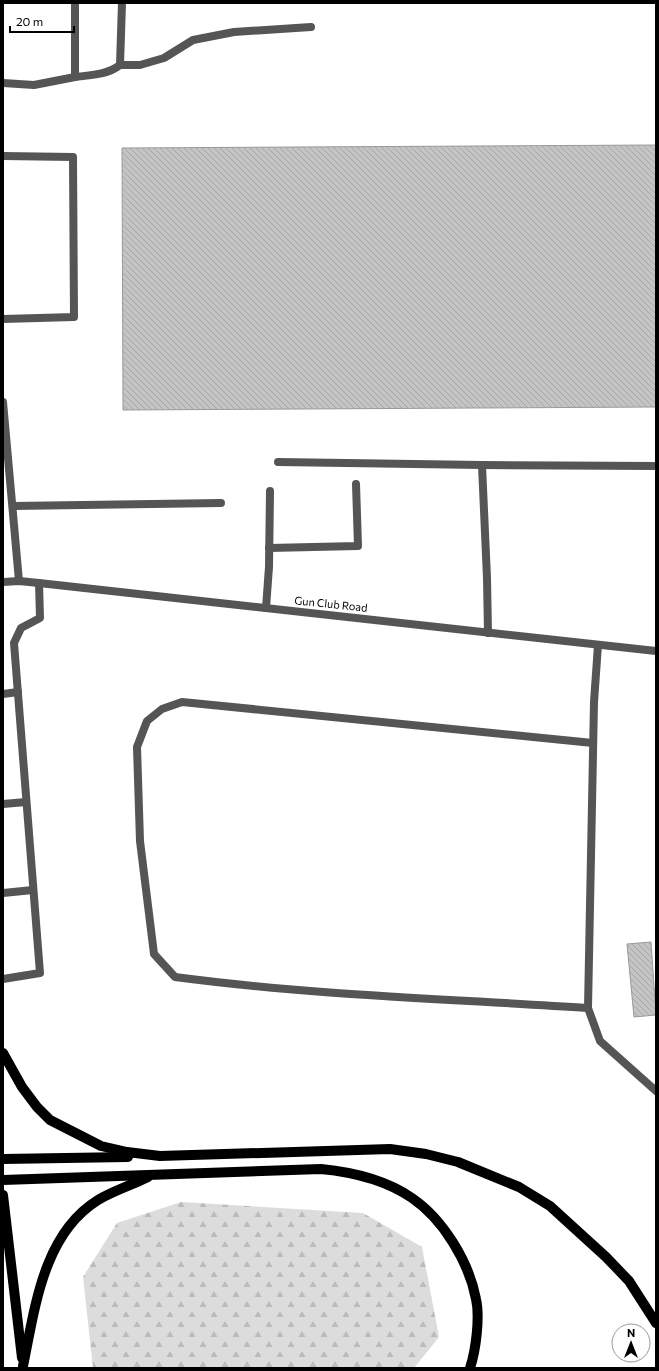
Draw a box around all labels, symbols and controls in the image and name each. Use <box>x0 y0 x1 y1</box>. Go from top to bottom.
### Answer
scale bar <box>10 8 74 34</box>
text: 20 m <box>16 14 43 28</box>
street label: Gun Club Road <box>294 593 368 614</box>
north arrow <box>611 1323 651 1363</box>
text: N <box>627 1326 635 1339</box>

